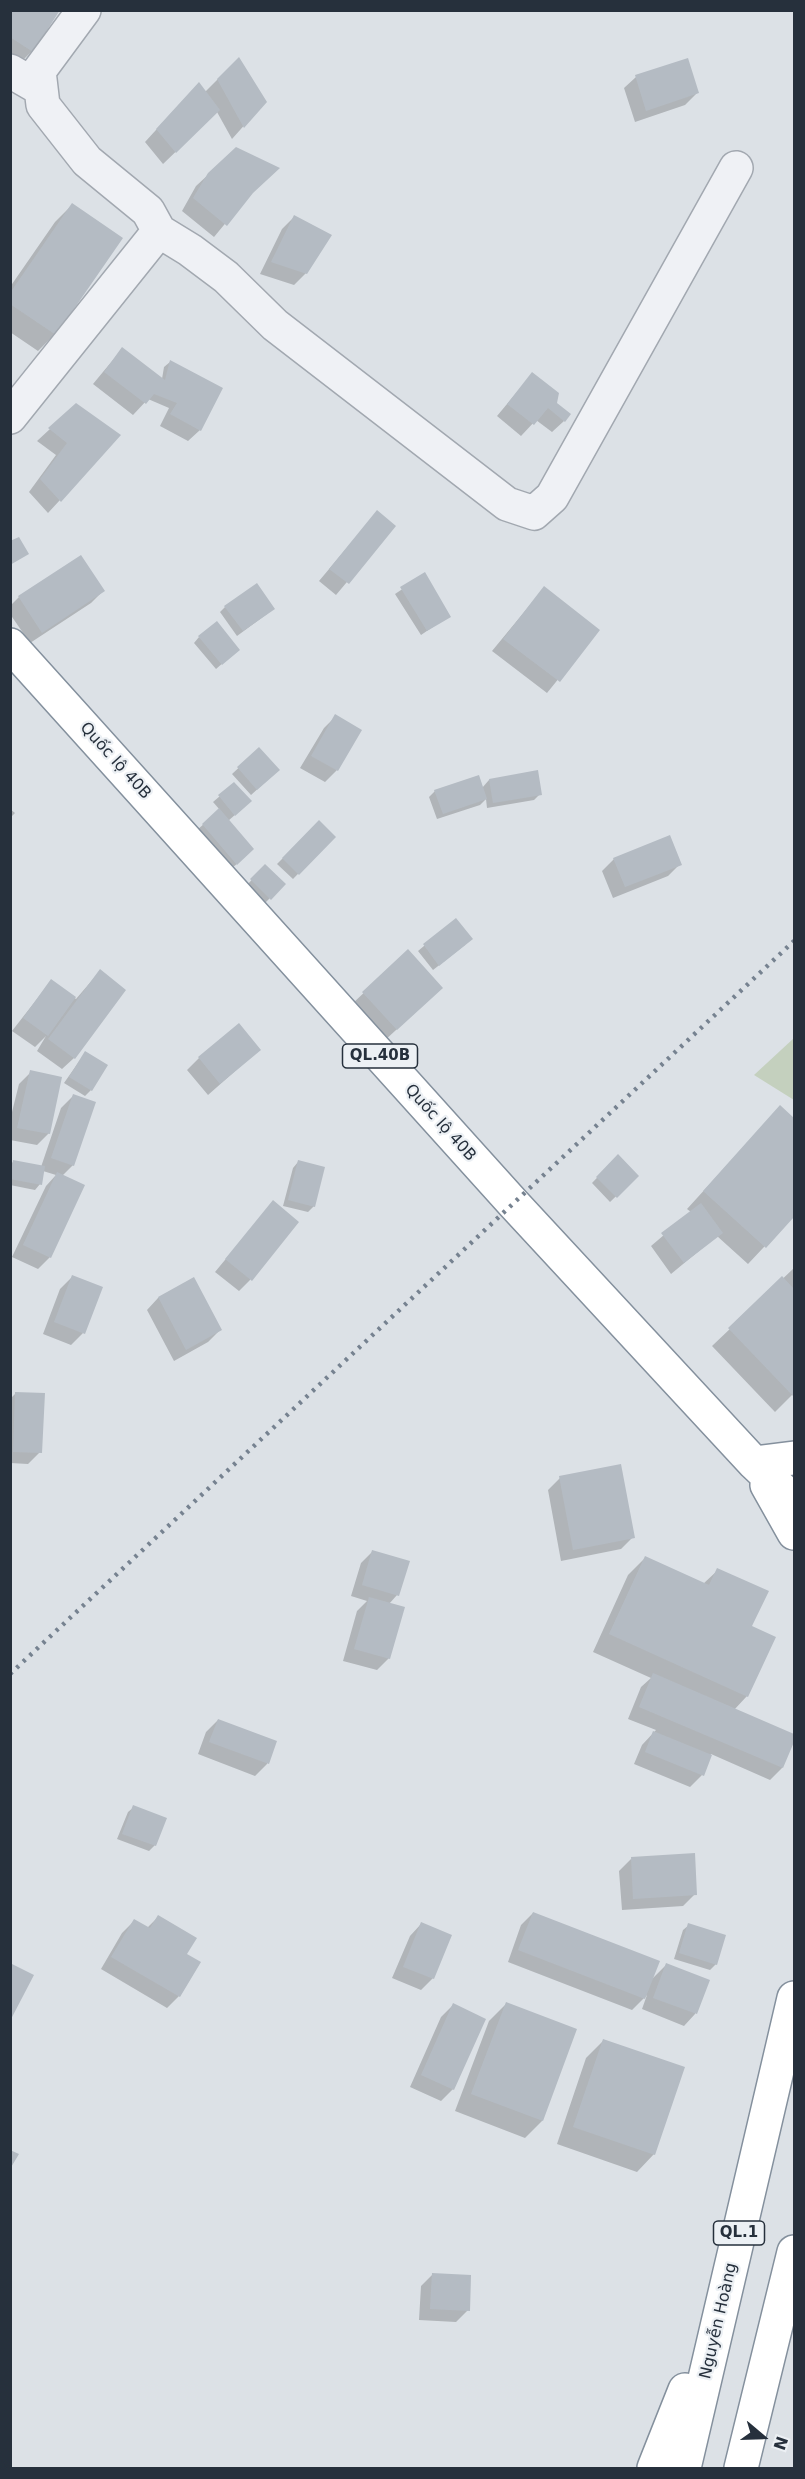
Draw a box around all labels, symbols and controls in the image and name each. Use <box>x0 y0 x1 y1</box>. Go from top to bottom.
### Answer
street label: Quốc lộ 40B <box>75 719 155 803</box>
road number: QL.40B <box>342 1044 418 1068</box>
street label: Quốc lộ 40B <box>400 1081 480 1165</box>
road number: QL.1 <box>714 2221 764 2245</box>
street label: Nguyễn Hoàng <box>696 2261 742 2381</box>
north arrow <box>733 2407 793 2467</box>
text: N <box>769 2434 792 2452</box>

